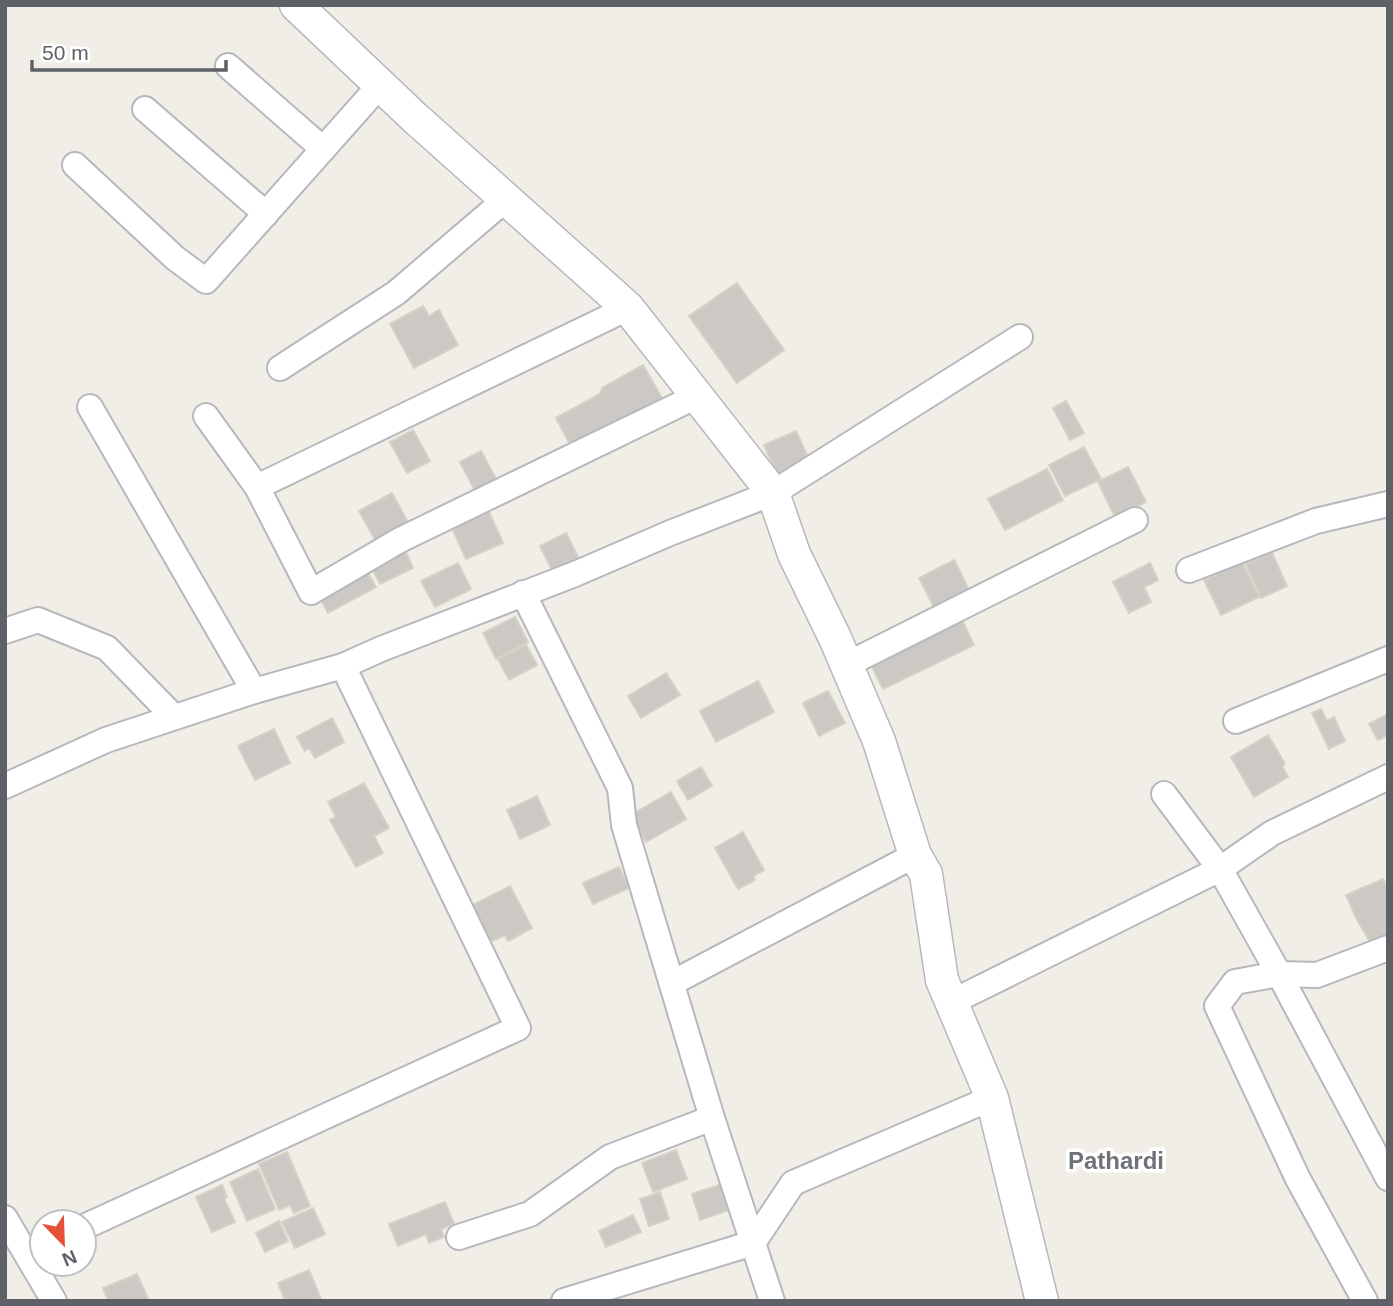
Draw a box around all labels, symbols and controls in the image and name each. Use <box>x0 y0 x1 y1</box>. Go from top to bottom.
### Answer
scale bar <box>32 28 226 72</box>
text: 50 m <box>42 41 89 64</box>
district label: Pathardi <box>1068 1147 1164 1174</box>
north arrow <box>28 1208 98 1278</box>
text: N <box>59 1246 80 1271</box>

